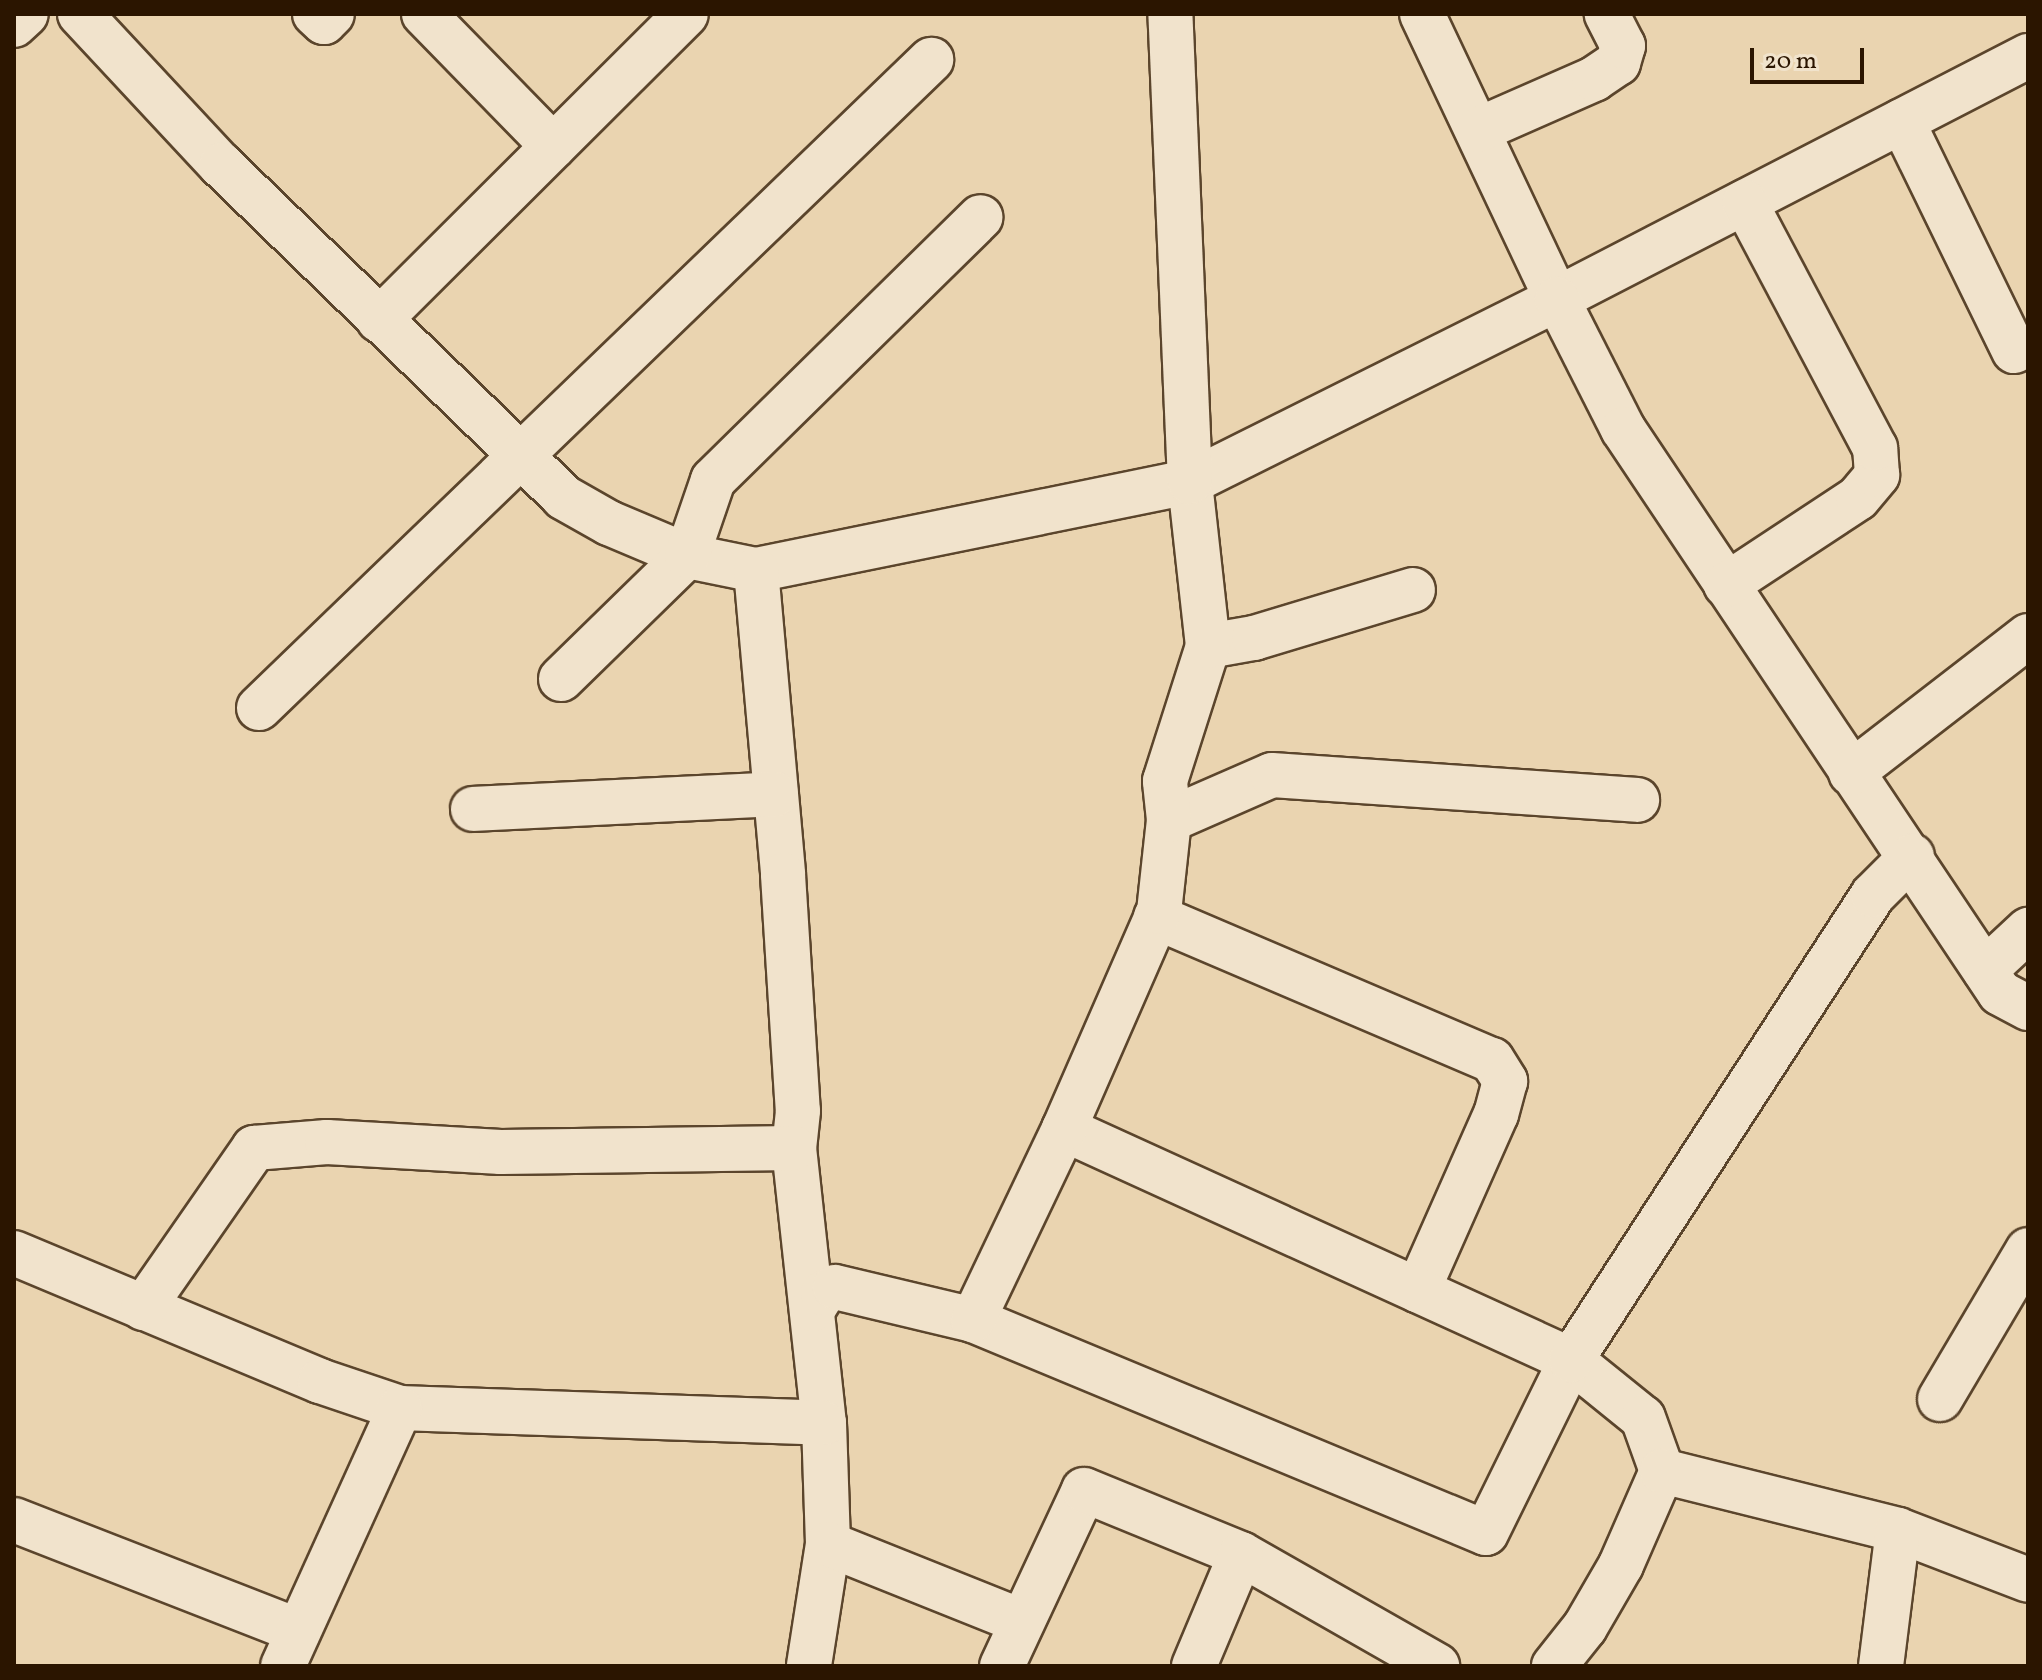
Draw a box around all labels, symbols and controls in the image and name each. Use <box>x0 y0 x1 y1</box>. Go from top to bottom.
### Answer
scale bar <box>1754 32 1868 82</box>
text: 20 m <box>1764 45 1817 79</box>

